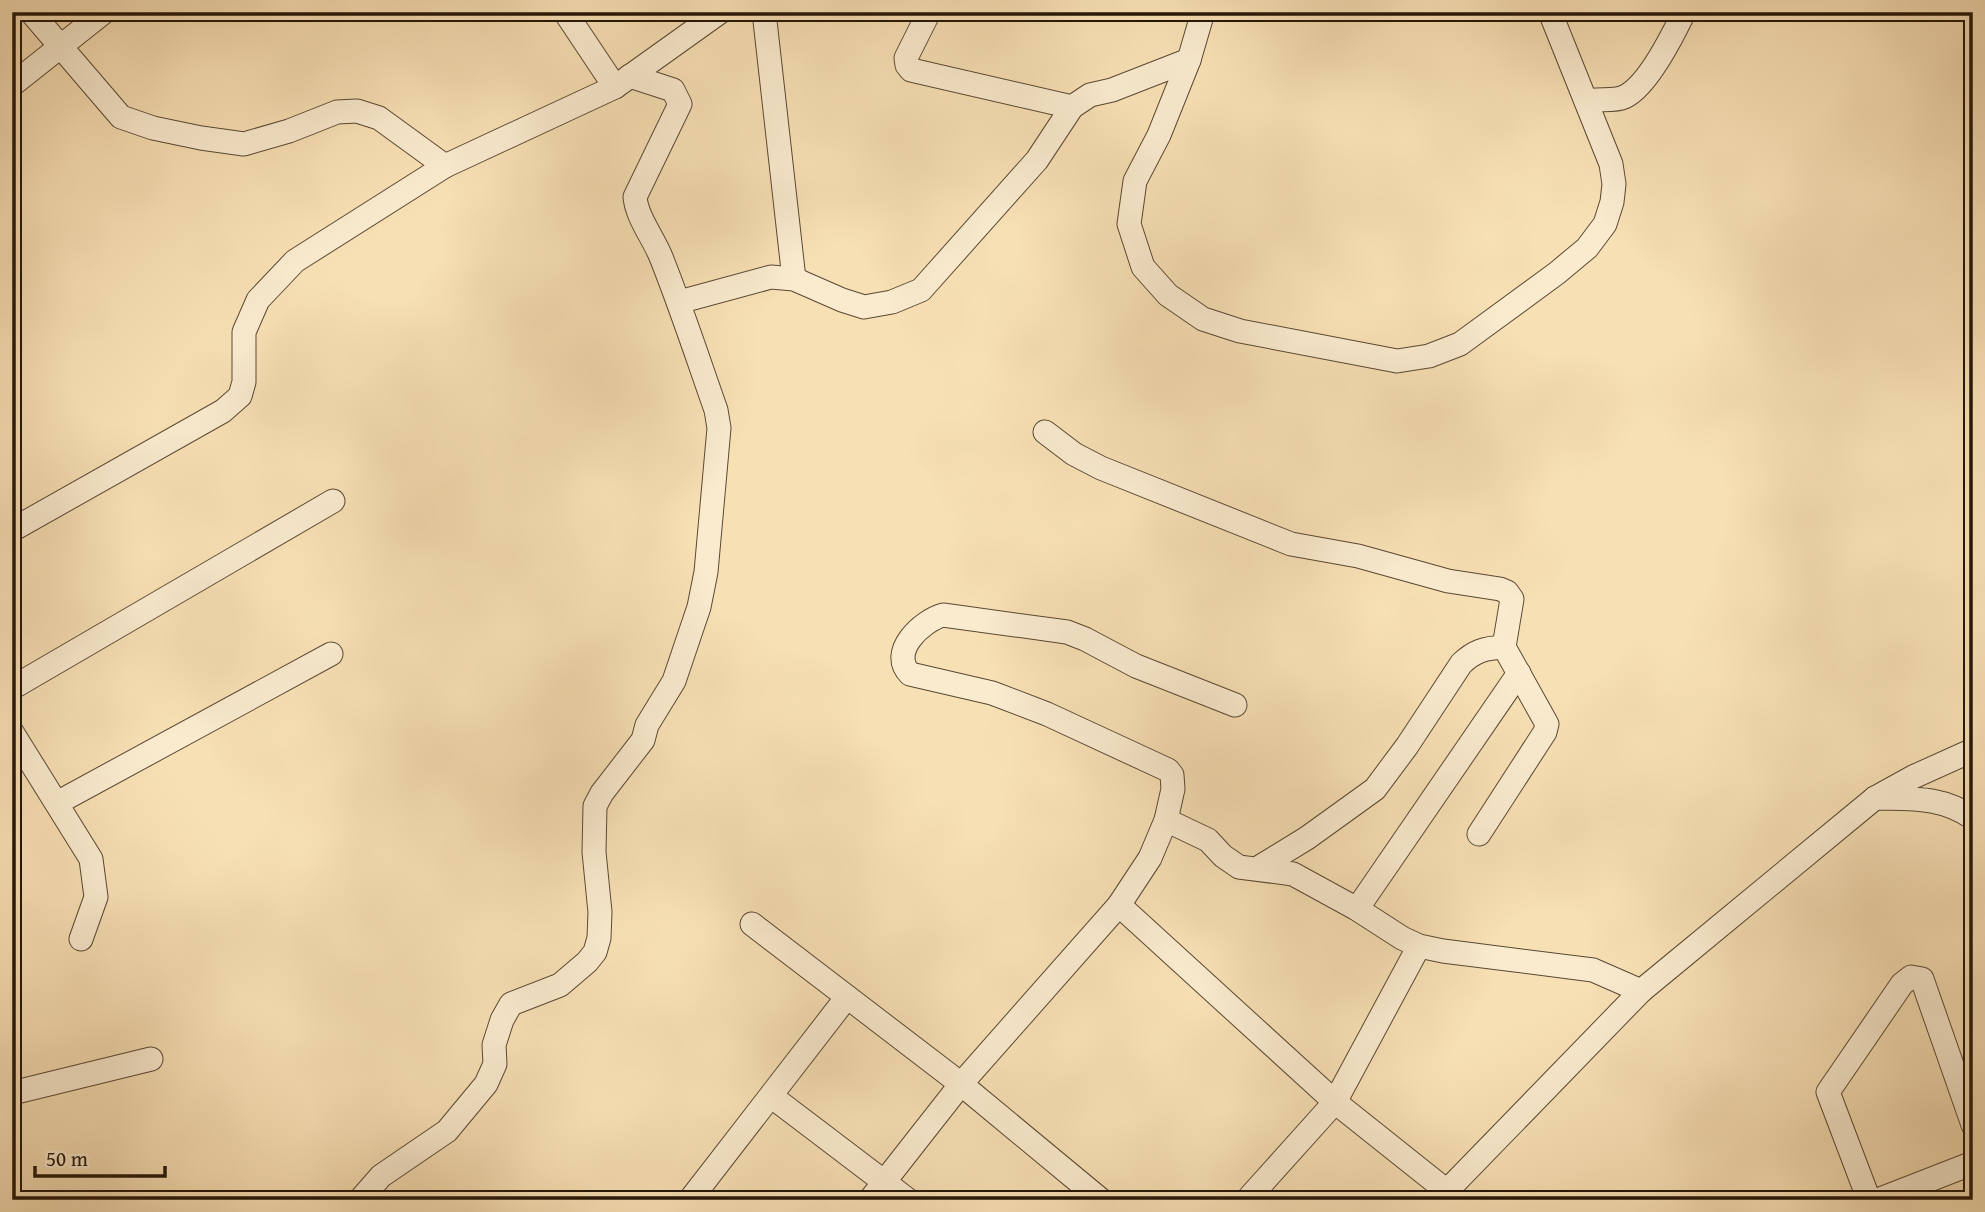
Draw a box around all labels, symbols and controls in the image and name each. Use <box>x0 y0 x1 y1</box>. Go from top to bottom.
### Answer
scale bar <box>35 1135 164 1179</box>
text: 50 m <box>46 1143 88 1174</box>

